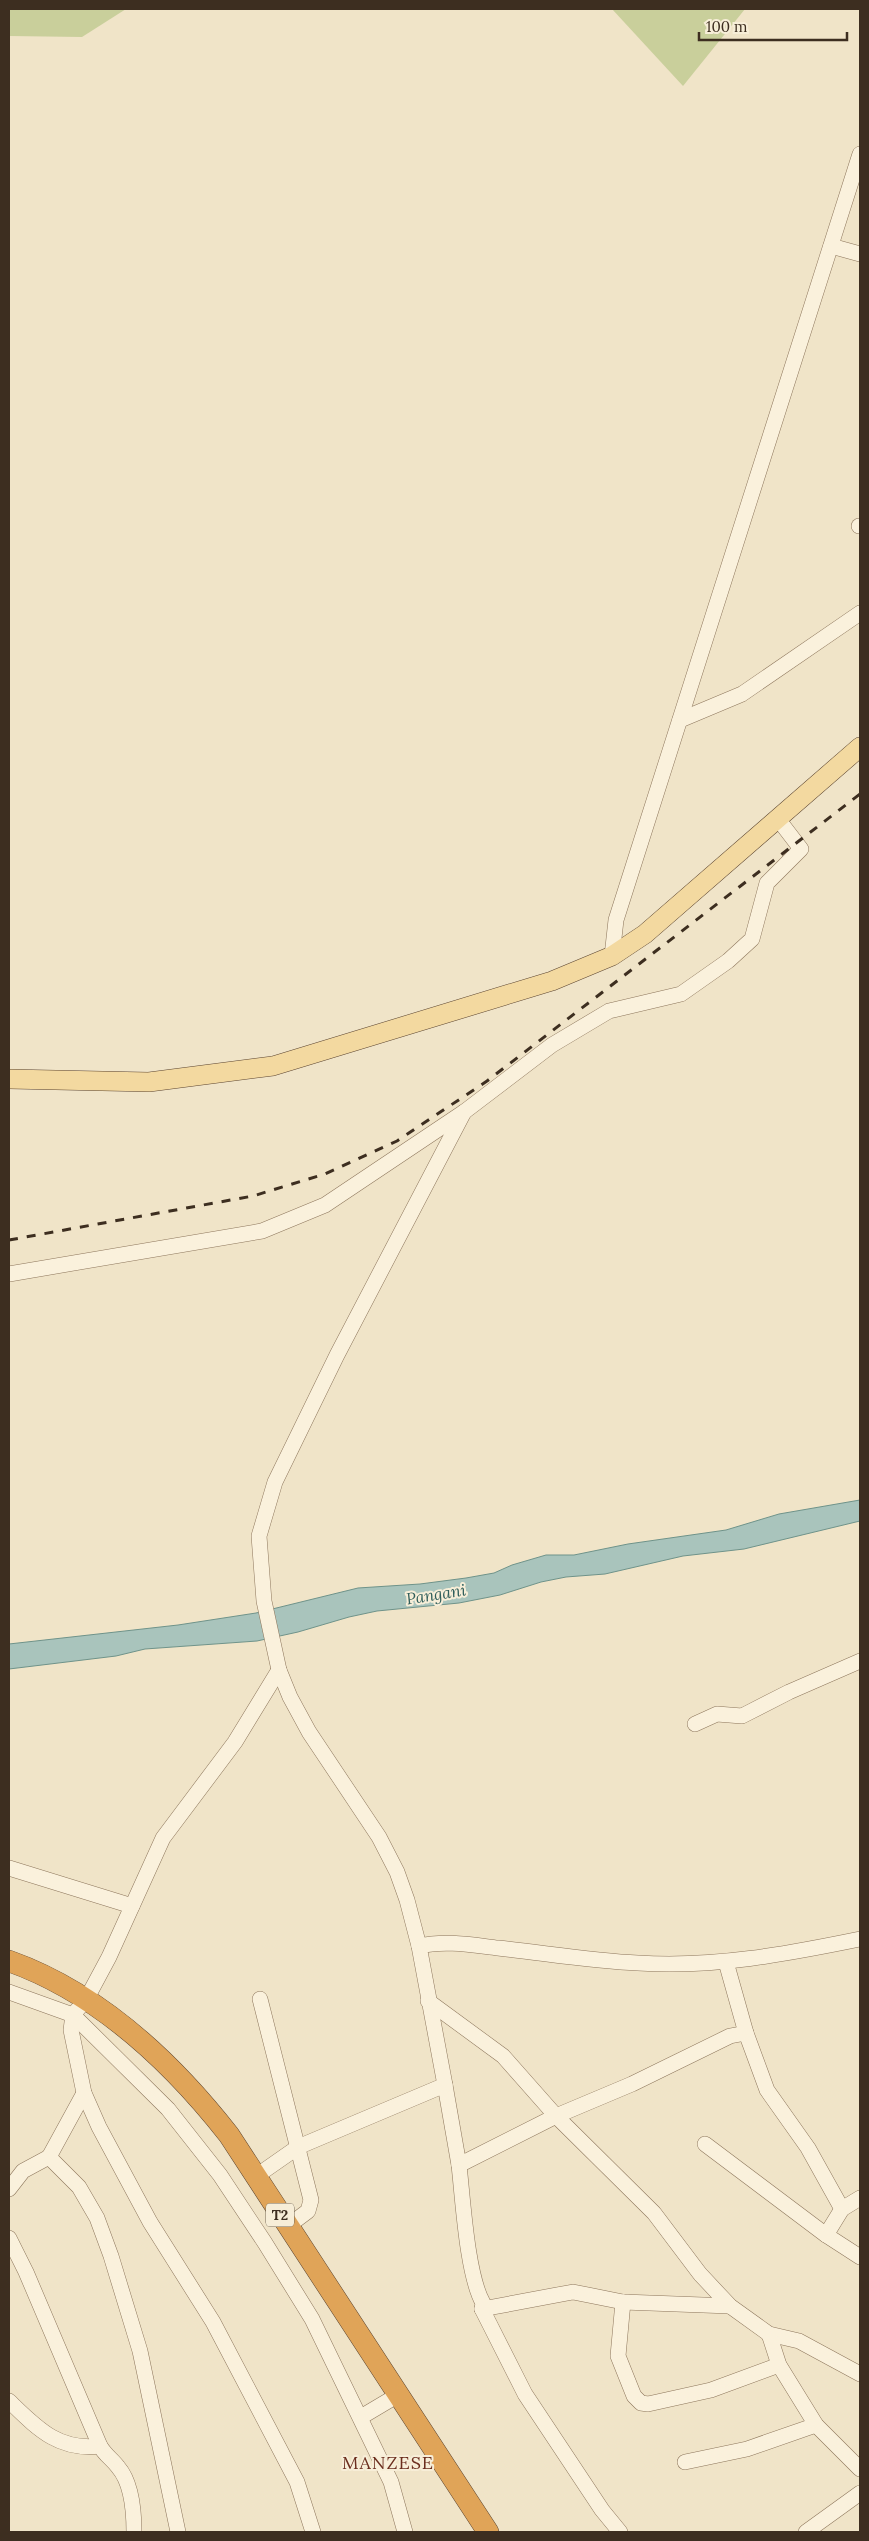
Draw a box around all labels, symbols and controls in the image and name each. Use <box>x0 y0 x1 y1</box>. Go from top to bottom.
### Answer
scale bar <box>699 10 846 42</box>
text: 100 m <box>706 17 747 36</box>
water label: Pangani <box>405 1579 467 1609</box>
road number: T2 <box>266 2204 294 2226</box>
district label: MANZESE <box>342 2451 434 2474</box>

